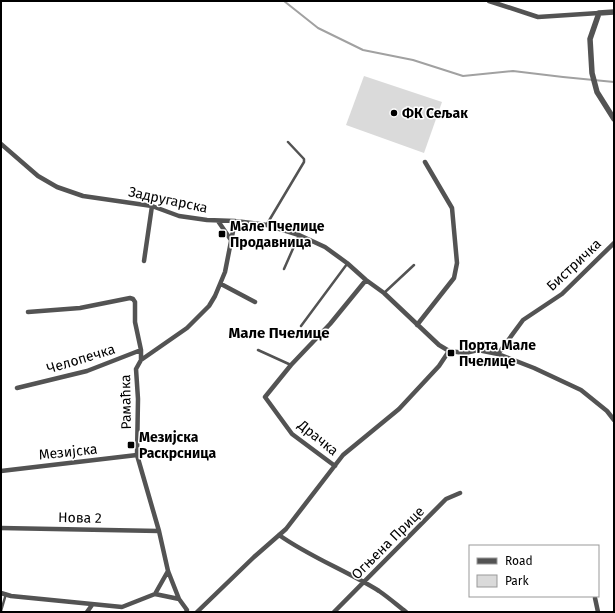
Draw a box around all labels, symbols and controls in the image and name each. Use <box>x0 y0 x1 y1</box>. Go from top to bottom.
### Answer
place label: ФК Сељак <box>402 105 468 122</box>
marker: ФК Сељак <box>389 108 399 118</box>
street label: Задругарска <box>127 183 209 217</box>
place label: Мале Пчелице Продавница <box>230 218 325 251</box>
marker: Мале Пчелице Продавница <box>217 229 227 239</box>
street label: Бистричка <box>543 235 605 295</box>
district label: Мале Пчелице <box>228 324 330 342</box>
place label: Порта Мале Пчелице <box>459 337 536 370</box>
street label: Челопечка <box>45 341 117 377</box>
marker: Порта Мале Пчелице <box>446 348 456 358</box>
street label: Рамаћка <box>117 374 135 430</box>
street label: Драчка <box>294 416 342 459</box>
place label: Мезијска Раскрсница <box>139 429 217 462</box>
street label: Мезијска <box>38 440 98 464</box>
marker: Мезијска Раскрсница <box>126 440 136 450</box>
street label: Огњена Прице <box>348 503 428 583</box>
street label: Нова 2 <box>58 509 102 527</box>
legend <box>469 545 599 597</box>
text: Road <box>505 554 533 568</box>
text: Park <box>505 574 529 588</box>

